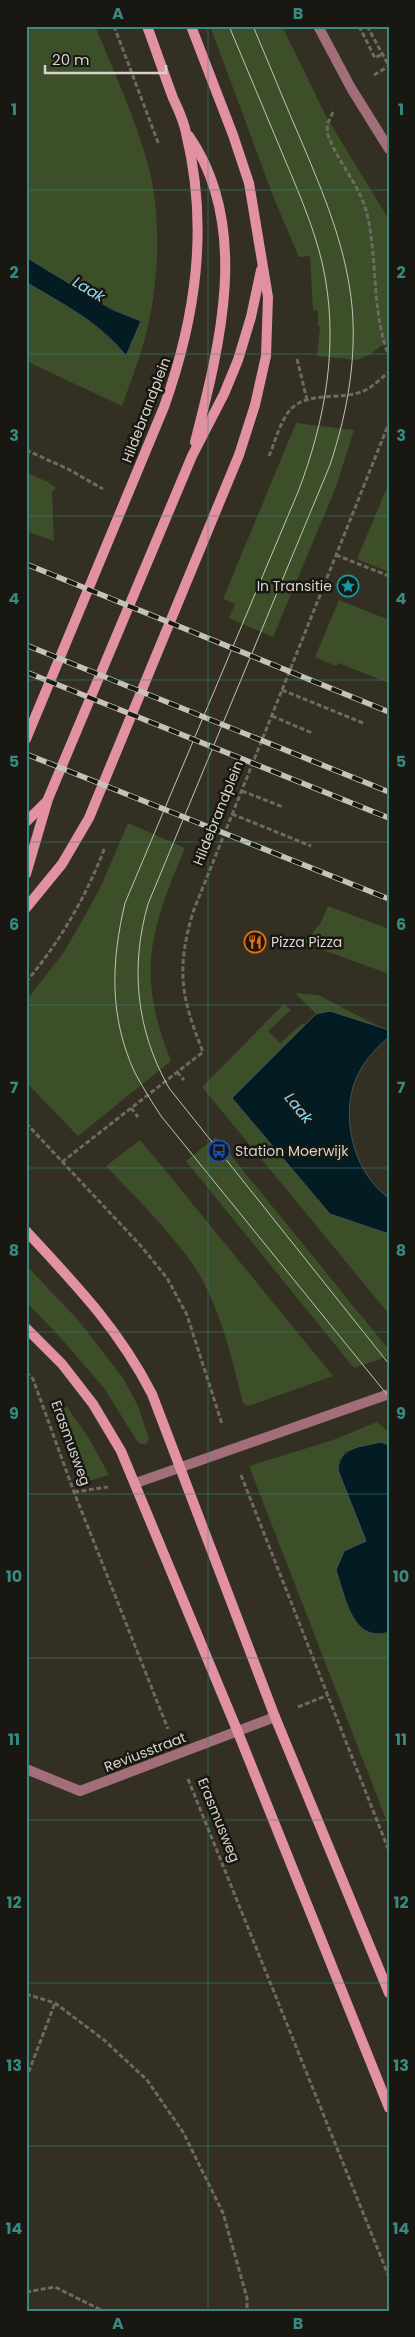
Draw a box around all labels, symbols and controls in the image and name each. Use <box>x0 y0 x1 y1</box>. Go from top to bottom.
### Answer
text: A <box>112 2 124 25</box>
text: B <box>293 2 303 25</box>
scale bar <box>45 42 166 74</box>
text: 20 m <box>52 49 90 70</box>
text: 1 <box>11 98 17 121</box>
text: 1 <box>398 98 404 121</box>
text: 2 <box>9 261 19 284</box>
text: 2 <box>396 261 406 284</box>
water label: Laak <box>69 271 110 308</box>
street label: Hildebrandplein <box>117 354 175 466</box>
text: 3 <box>9 424 19 447</box>
text: 3 <box>396 424 406 447</box>
place icon: In Transitie <box>336 574 360 598</box>
place label: In Transitie <box>257 576 332 596</box>
text: 4 <box>9 587 20 610</box>
text: 4 <box>396 587 407 610</box>
text: 5 <box>9 750 19 773</box>
text: 5 <box>396 750 406 773</box>
street label: Hildebrandplein <box>188 758 248 868</box>
text: 6 <box>9 913 19 936</box>
text: 6 <box>396 913 406 936</box>
restaurant icon: Pizza Pizza <box>243 930 267 954</box>
place label: Pizza Pizza <box>271 932 342 952</box>
text: 7 <box>10 1076 19 1099</box>
text: 7 <box>397 1076 406 1099</box>
water label: Laak <box>280 1088 319 1129</box>
bus stop icon: Station Moerwijk <box>207 1139 231 1163</box>
place label: Station Moerwijk <box>235 1141 349 1161</box>
text: 8 <box>9 1239 19 1262</box>
text: 8 <box>396 1239 406 1262</box>
street label: Erasmusweg <box>46 1398 96 1488</box>
text: 9 <box>9 1402 19 1425</box>
text: 9 <box>396 1402 406 1425</box>
text: 10 <box>6 1565 22 1588</box>
text: 10 <box>393 1565 409 1588</box>
street label: Reviusstraat <box>101 1727 189 1777</box>
text: 11 <box>8 1728 20 1751</box>
text: 11 <box>395 1728 407 1751</box>
street label: Erasmusweg <box>193 1775 245 1865</box>
text: 12 <box>6 1891 22 1914</box>
text: 12 <box>393 1891 409 1914</box>
text: 13 <box>6 2054 22 2077</box>
text: 13 <box>393 2054 409 2077</box>
text: 14 <box>6 2217 23 2240</box>
text: 14 <box>393 2217 410 2240</box>
text: A <box>112 2312 124 2335</box>
text: B <box>293 2312 303 2335</box>

